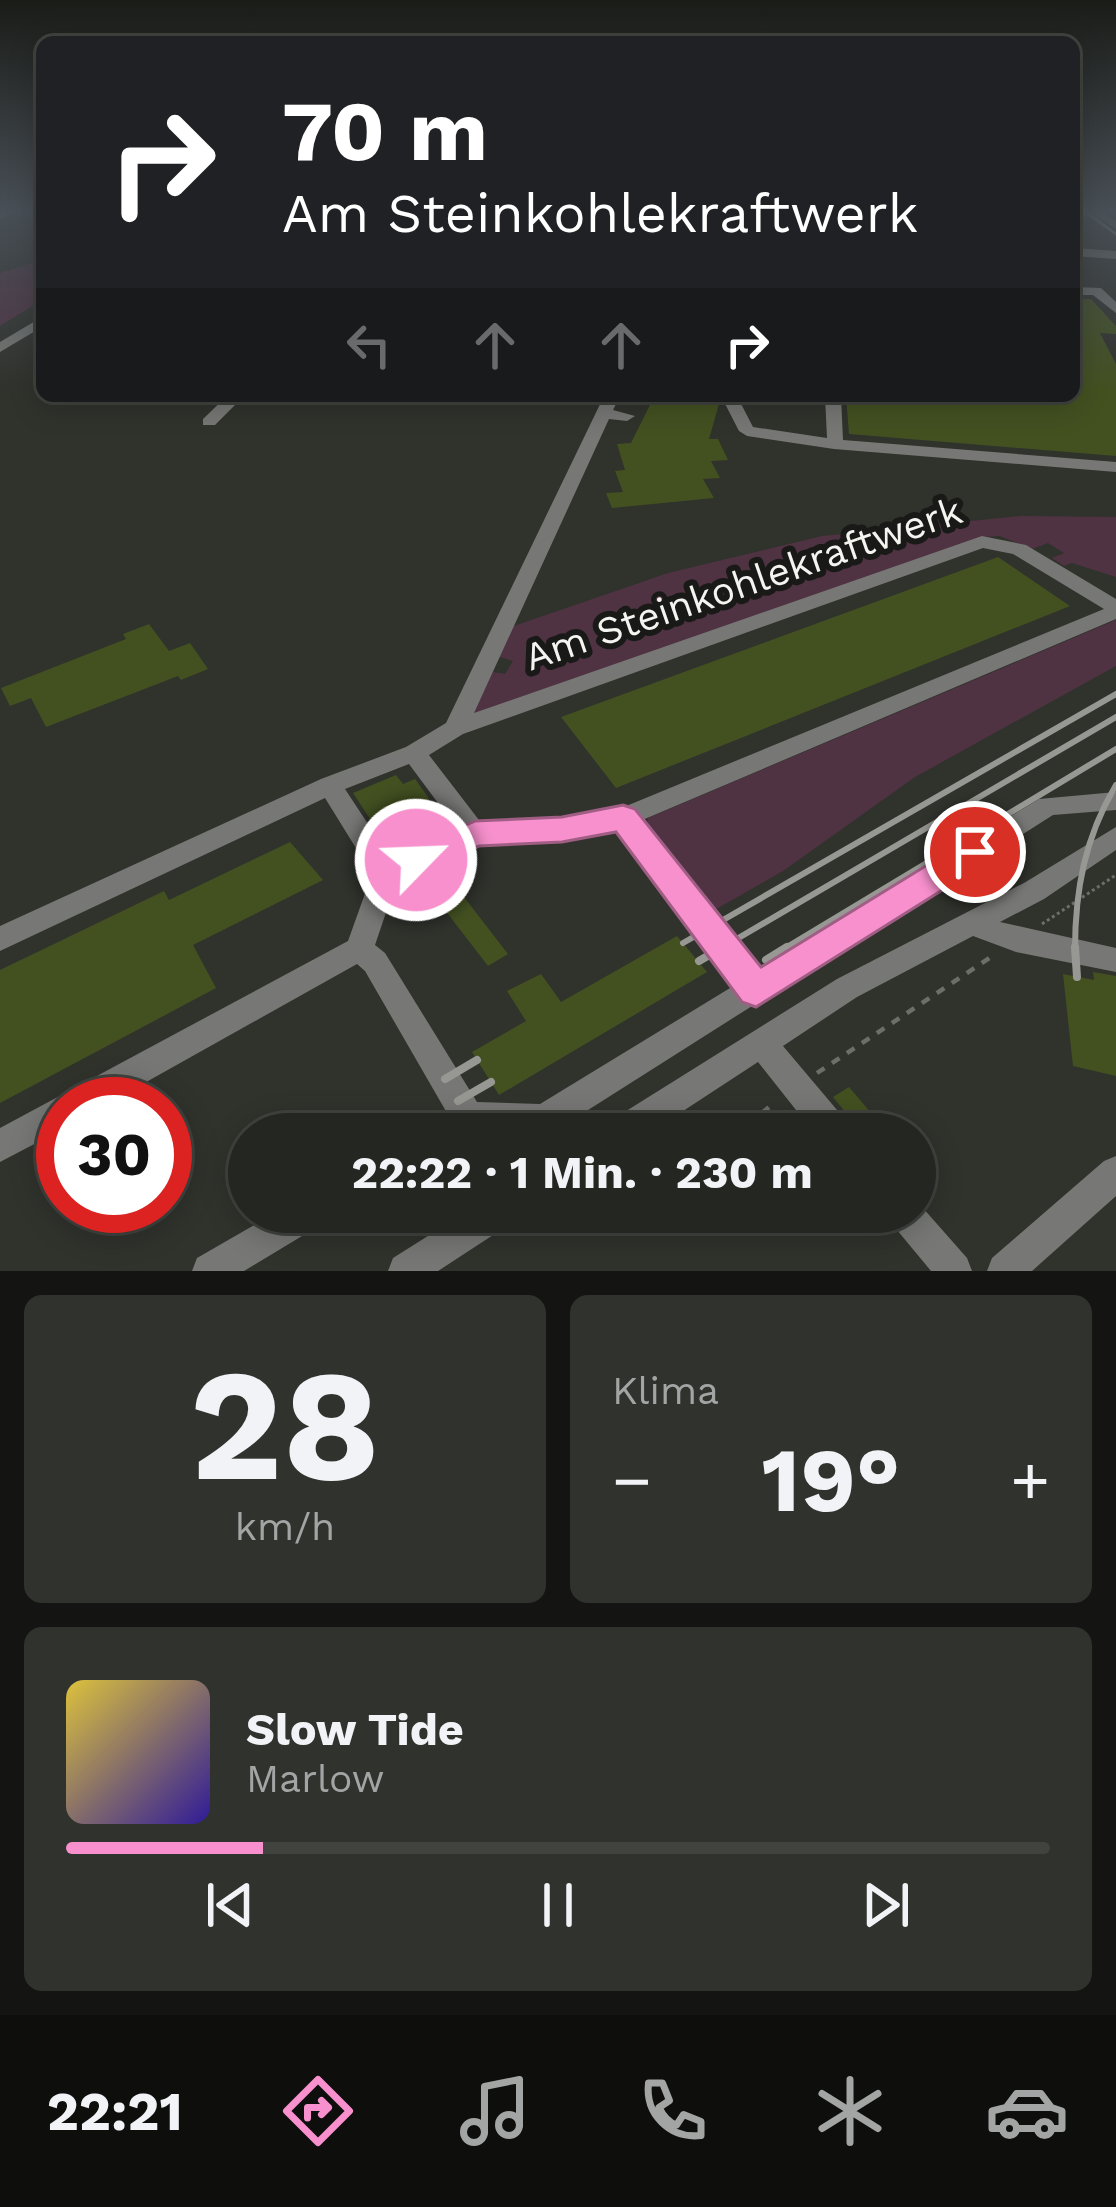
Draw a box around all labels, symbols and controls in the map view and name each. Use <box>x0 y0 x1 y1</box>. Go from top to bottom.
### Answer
text: 70 m <box>282 82 488 180</box>
icon: right <box>84 84 240 240</box>
text: Am Steinkohlekraftwerk <box>282 182 918 245</box>
icon: left <box>336 312 402 378</box>
icon: ahead <box>462 312 528 378</box>
icon: ahead <box>588 312 654 378</box>
icon: right <box>714 312 780 378</box>
street label: Am Steinkohlekraftwerk <box>519 487 968 680</box>
position arrow <box>353 797 479 923</box>
pin <box>924 801 1026 903</box>
icon: arrive <box>942 819 1008 885</box>
speed limit sign: 30 <box>36 1077 192 1233</box>
text: 22:22 · 1 Min. · 230 m <box>351 1146 813 1199</box>
text: 28 <box>190 1334 380 1517</box>
text: Klima <box>612 1368 719 1413</box>
text: 19° <box>762 1427 900 1533</box>
text: − <box>612 1442 652 1519</box>
text: + <box>1010 1442 1050 1519</box>
text: km/h <box>235 1504 335 1549</box>
text: Slow Tide <box>246 1703 464 1756</box>
text: Marlow <box>246 1756 384 1801</box>
icon: previous <box>197 1872 263 1938</box>
icon: pause <box>525 1872 591 1938</box>
icon: next <box>853 1872 919 1938</box>
icon: directions <box>276 2069 360 2153</box>
icon: music <box>453 2069 537 2153</box>
icon: phone <box>631 2069 715 2153</box>
icon: climate <box>808 2069 892 2153</box>
icon: car <box>985 2069 1069 2153</box>
text: 22:21 <box>47 2080 183 2143</box>

